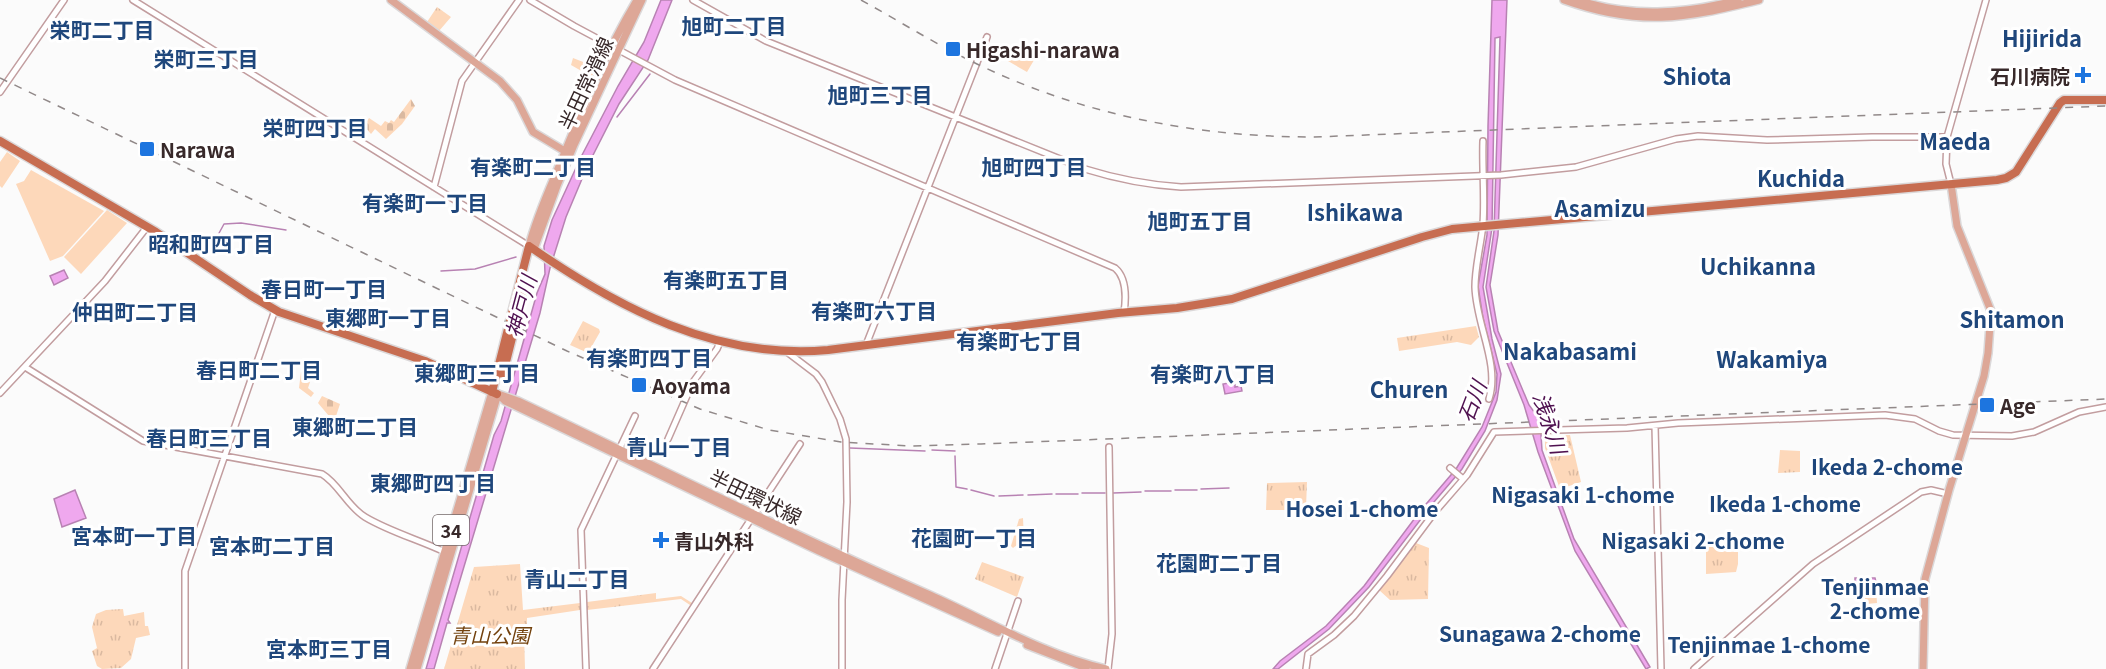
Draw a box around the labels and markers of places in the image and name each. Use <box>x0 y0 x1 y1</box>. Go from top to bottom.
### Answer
place label: Higashi-narawa <box>966 35 1120 64</box>
marker: Higashi-narawa <box>944 40 962 58</box>
place label: 石川病院 <box>1990 61 2070 90</box>
marker: 石川病院 <box>2074 66 2092 84</box>
place label: Narawa <box>160 135 235 164</box>
marker: Narawa <box>138 140 156 158</box>
place label: Aoyama <box>651 371 731 400</box>
marker: Aoyama <box>630 376 648 394</box>
place label: Age <box>1999 391 2036 420</box>
marker: Age <box>1978 396 1996 414</box>
place label: 青山外科 <box>674 526 754 555</box>
marker: 青山外科 <box>652 531 670 549</box>

